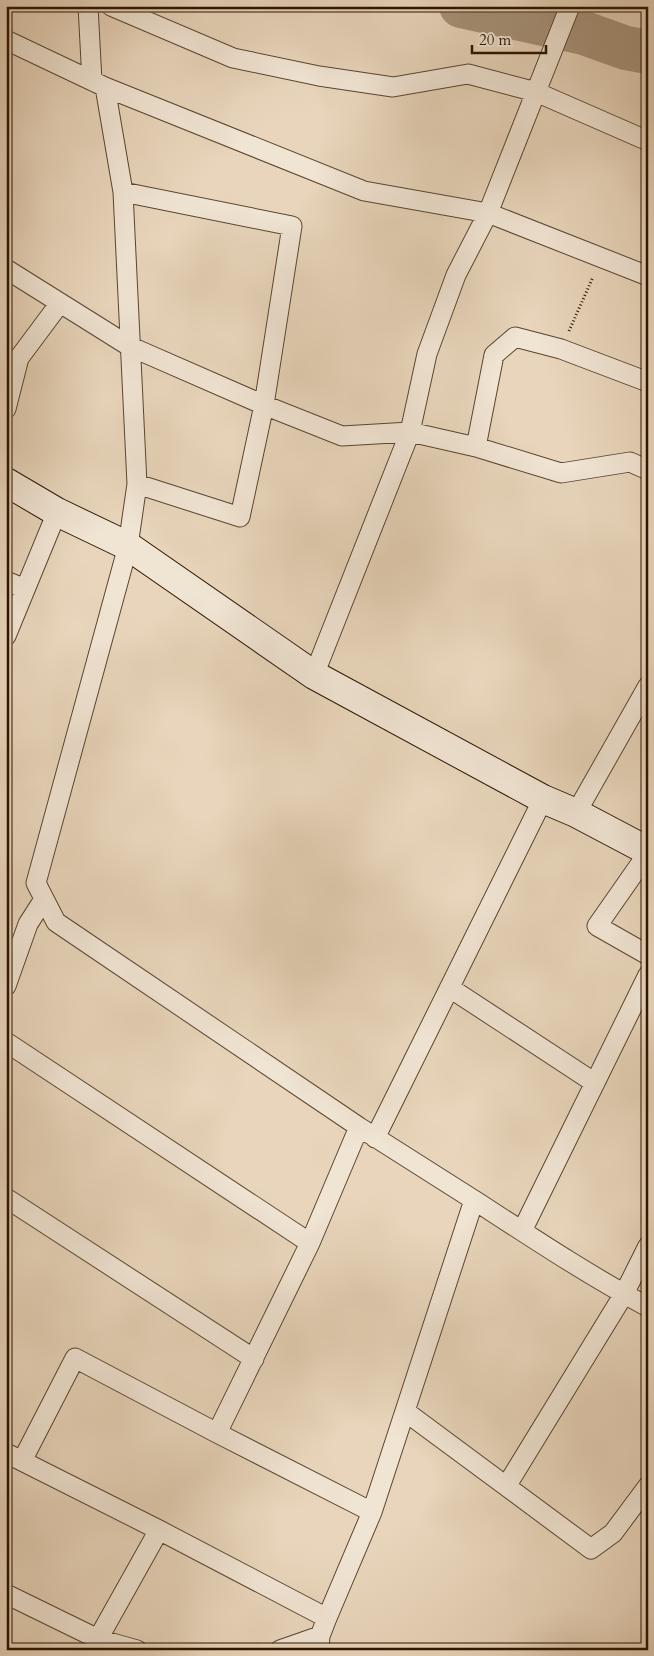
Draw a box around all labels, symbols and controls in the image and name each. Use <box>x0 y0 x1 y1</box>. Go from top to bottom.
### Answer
scale bar <box>472 22 545 54</box>
text: 20 m <box>479 30 511 50</box>

